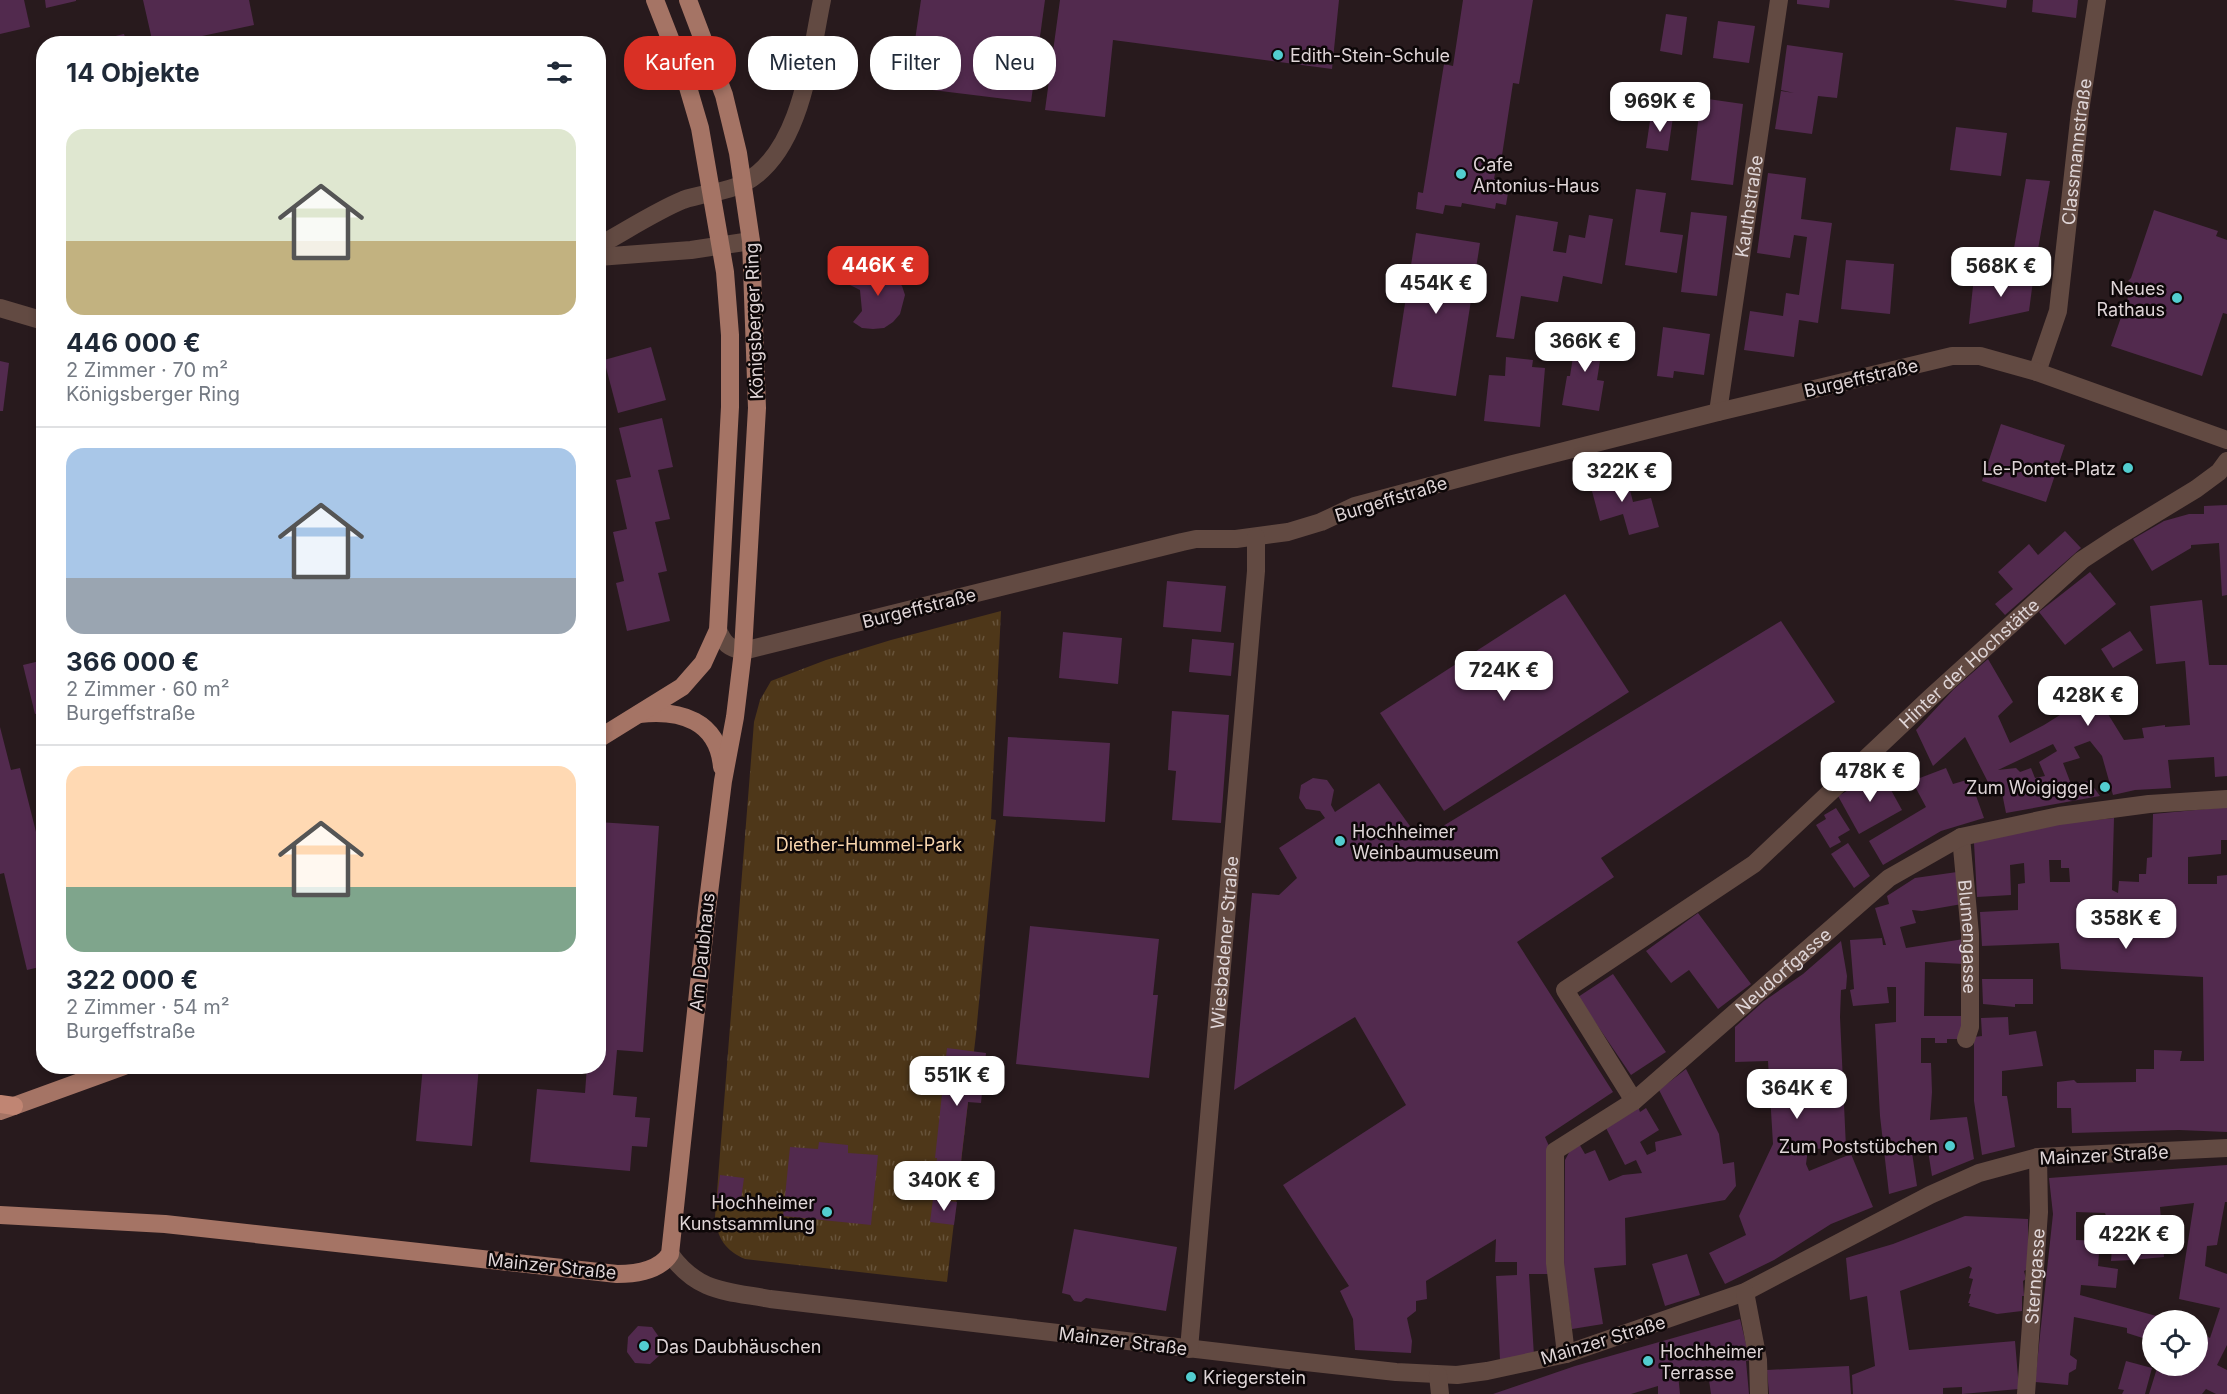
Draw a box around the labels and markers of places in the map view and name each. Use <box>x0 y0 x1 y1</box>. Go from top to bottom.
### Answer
place label: Edith-Stein-Schule <box>1290 45 1450 66</box>
marker: Edith-Stein-Schule <box>1271 48 1285 62</box>
pin: 969K € <box>1611 82 1709 133</box>
place label: Cafe Antonius-Haus <box>1473 154 1600 196</box>
marker: Cafe Antonius-Haus <box>1454 167 1468 181</box>
pin: 446K € <box>829 246 927 297</box>
pin: 568K € <box>1952 247 2050 298</box>
pin: 454K € <box>1387 264 1485 315</box>
place label: Neues Rathaus <box>2097 278 2165 320</box>
marker: Neues Rathaus <box>2170 291 2184 305</box>
pin: 366K € <box>1536 322 1634 373</box>
pin: 322K € <box>1573 452 1671 503</box>
place label: Le-Pontet-Platz <box>1982 458 2116 479</box>
marker: Le-Pontet-Platz <box>2121 461 2135 475</box>
pin: 724K € <box>1455 651 1553 702</box>
pin: 428K € <box>2039 676 2137 727</box>
pin: 478K € <box>1821 752 1919 803</box>
place label: Zum Woigiggel <box>1966 777 2093 798</box>
marker: Zum Woigiggel <box>2098 780 2112 794</box>
place label: Hochheimer Weinbaumuseum <box>1352 821 1499 863</box>
marker: Hochheimer Weinbaumuseum <box>1333 834 1347 848</box>
pin: 358K € <box>2077 899 2175 950</box>
pin: 551K € <box>908 1056 1006 1107</box>
pin: 364K € <box>1748 1069 1846 1120</box>
place label: Zum Poststübchen <box>1779 1136 1938 1157</box>
marker: Zum Poststübchen <box>1943 1139 1957 1153</box>
pin: 340K € <box>895 1161 993 1212</box>
place label: Hochheimer Kunstsammlung <box>679 1192 815 1234</box>
marker: Hochheimer Kunstsammlung <box>820 1205 834 1219</box>
pin: 422K € <box>2085 1215 2183 1266</box>
place label: Das Daubhäuschen <box>656 1336 821 1357</box>
marker: Das Daubhäuschen <box>637 1339 651 1353</box>
place label: Hochheimer Terrasse <box>1660 1341 1764 1383</box>
marker: Hochheimer Terrasse <box>1641 1354 1655 1368</box>
place label: Kriegerstein <box>1203 1367 1306 1388</box>
marker: Kriegerstein <box>1184 1370 1198 1384</box>

